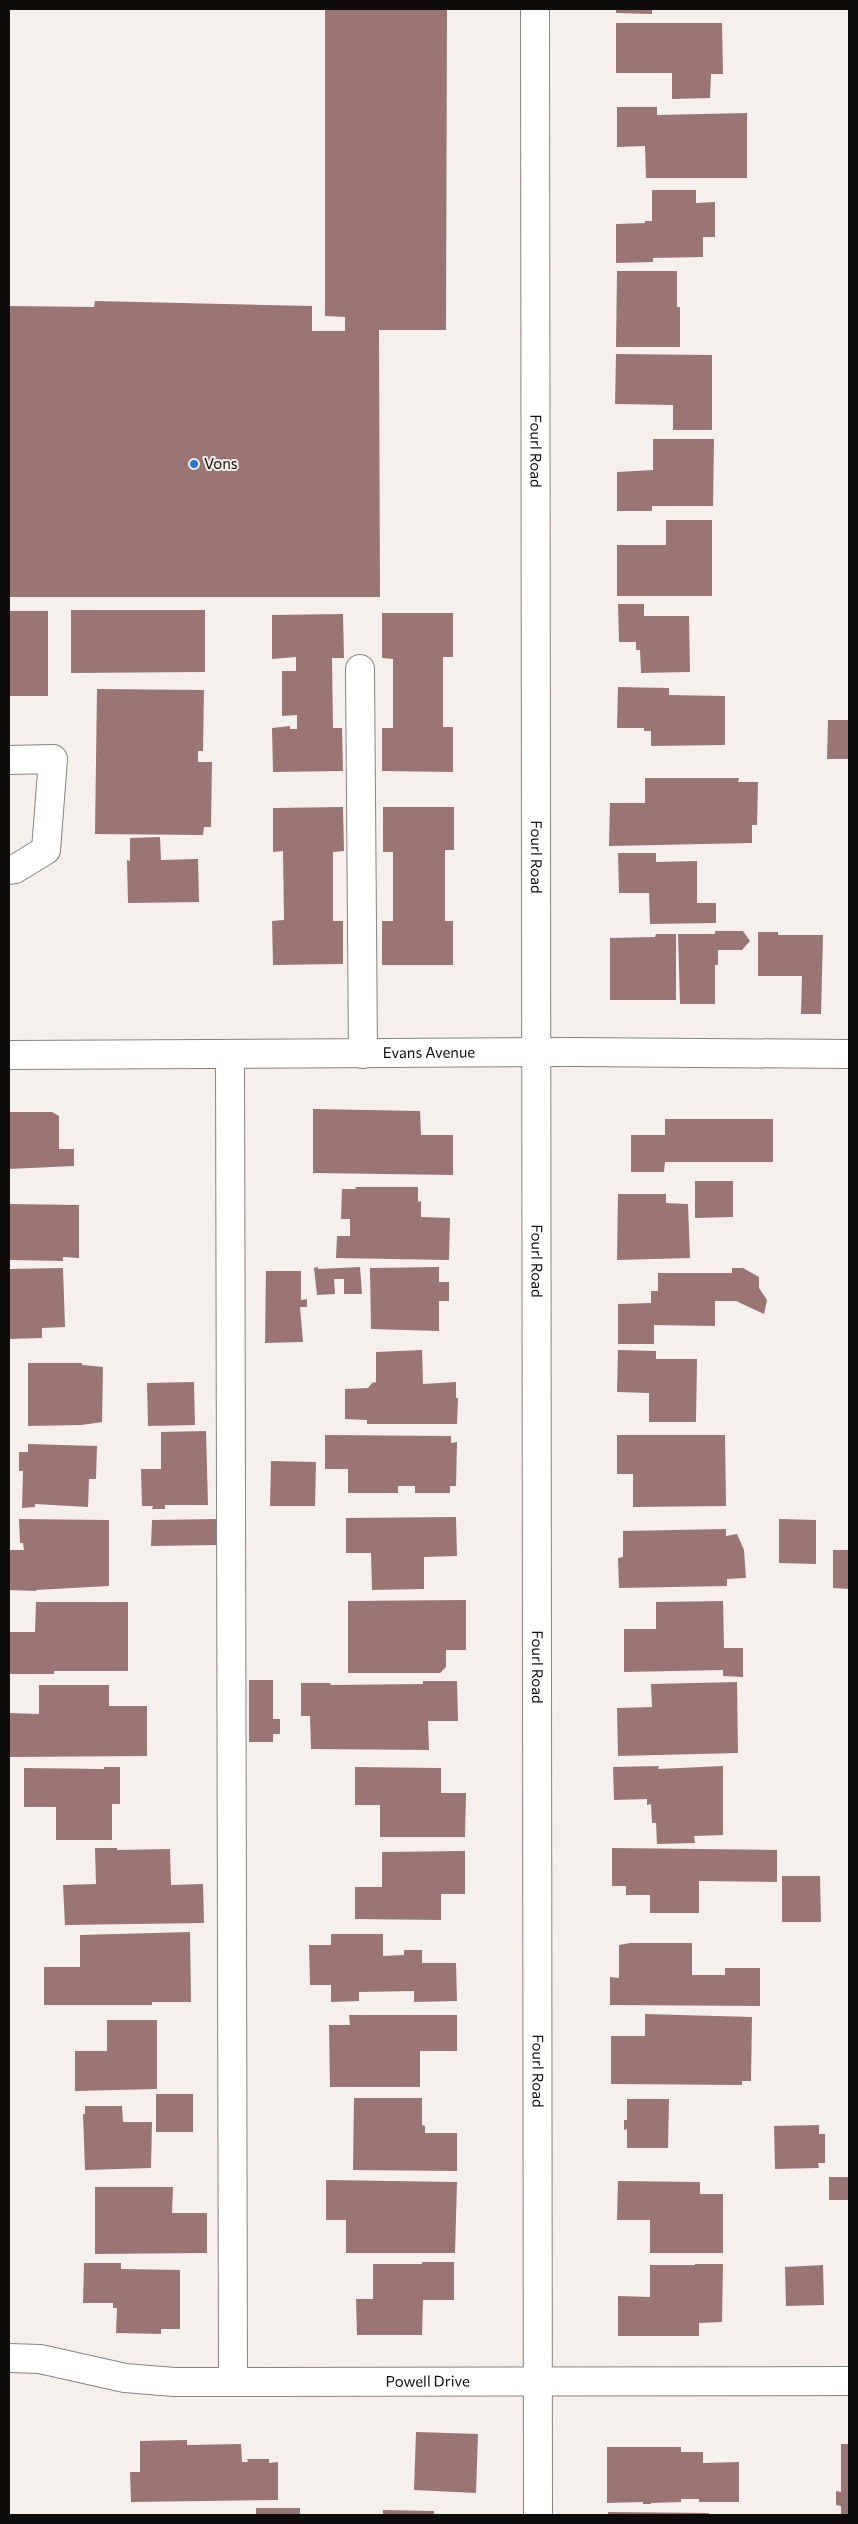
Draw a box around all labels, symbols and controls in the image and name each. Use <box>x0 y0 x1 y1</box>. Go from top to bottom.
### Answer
street label: Fourl Road <box>527 414 546 488</box>
place label: Vons <box>204 454 238 472</box>
marker: Vons <box>188 458 200 470</box>
street label: Fourl Road <box>528 820 546 894</box>
street label: Evans Avenue <box>383 1043 475 1061</box>
street label: Fourl Road <box>528 1224 547 1298</box>
street label: Fourl Road <box>529 1630 547 1704</box>
street label: Fourl Road <box>529 2034 548 2108</box>
street label: Powell Drive <box>386 2372 470 2390</box>

